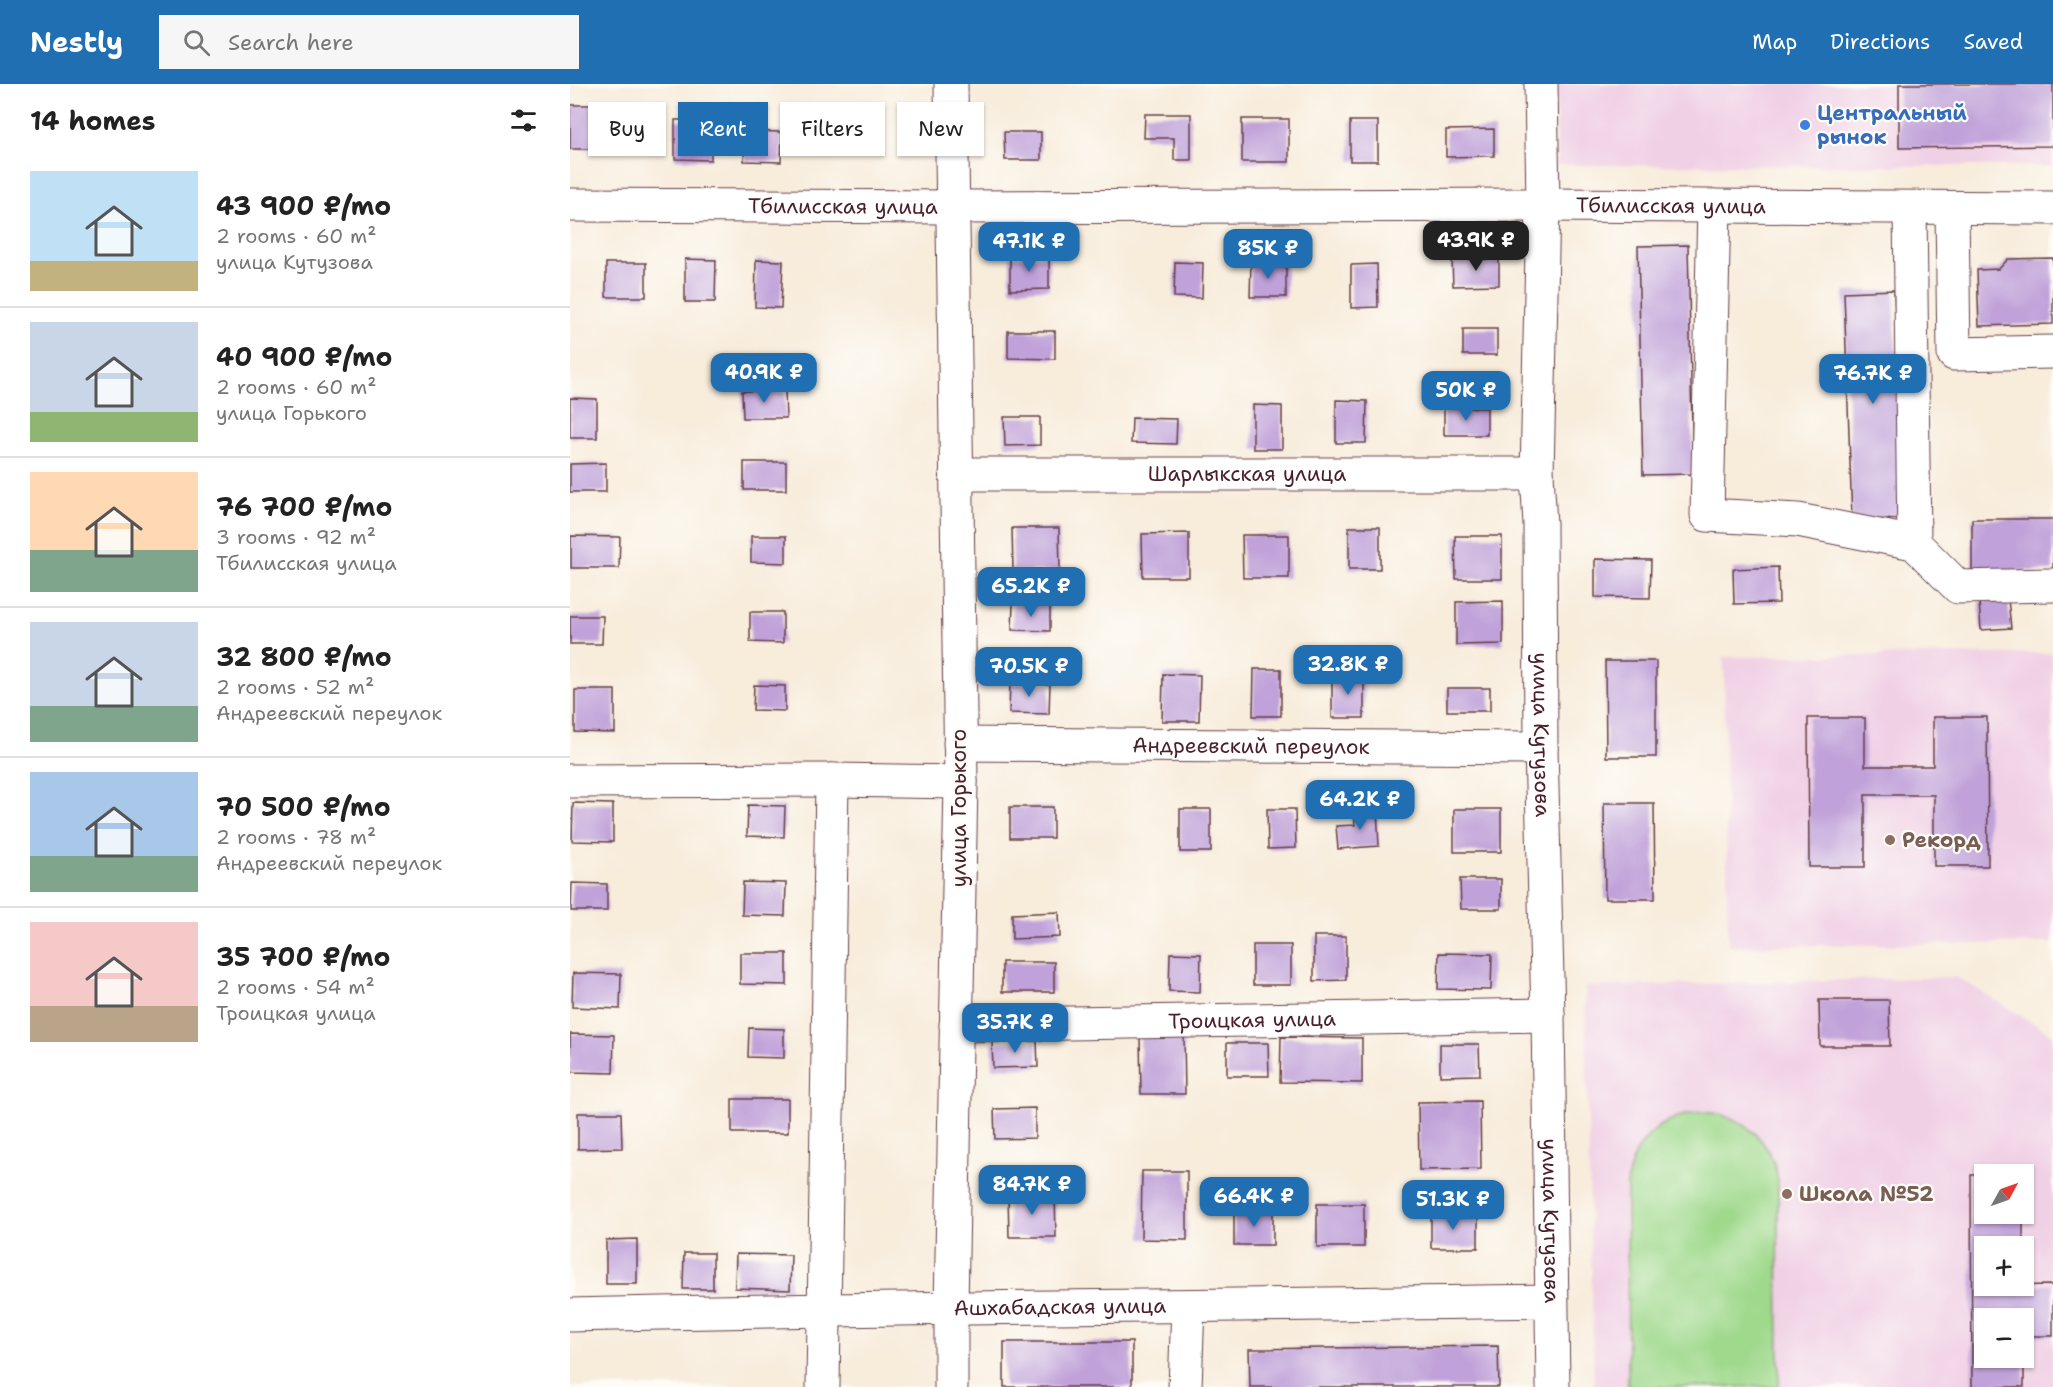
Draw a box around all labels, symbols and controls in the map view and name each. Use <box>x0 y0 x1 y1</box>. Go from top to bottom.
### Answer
search box <box>159 15 579 69</box>
text: Nestly <box>30 23 123 61</box>
icon: search <box>180 26 213 59</box>
text: Search here <box>228 28 354 57</box>
text: Map <box>1752 28 1797 56</box>
text: Directions <box>1830 28 1930 56</box>
text: Saved <box>1963 28 2023 56</box>
place label: Центральный рынок <box>1817 99 1967 151</box>
chip: Buy <box>588 102 666 156</box>
chip: Rent <box>678 102 768 156</box>
chip: Filters <box>780 102 885 156</box>
chip: New <box>897 102 984 156</box>
text: 14 homes <box>30 103 156 138</box>
icon: filters <box>507 104 540 137</box>
marker: Центральный рынок <box>1798 118 1812 132</box>
text: 43 900 ₽/mo <box>216 188 391 223</box>
street label: Тбилисская улица <box>1576 191 1766 220</box>
street label: Тбилисская улица <box>748 192 938 221</box>
icon: home <box>78 195 150 267</box>
pin: 43.9K ₽ <box>1421 221 1531 272</box>
pin: 47.1K ₽ <box>974 222 1084 273</box>
text: 2 rooms · 60 m² <box>216 223 376 249</box>
text: 43.9K ₽ <box>1437 227 1515 253</box>
text: 47.1K ₽ <box>993 228 1065 254</box>
pin: 85K ₽ <box>1226 229 1310 280</box>
text: 85K ₽ <box>1237 235 1299 261</box>
text: улица Кутузова <box>216 249 373 275</box>
text: 40 900 ₽/mo <box>216 339 393 374</box>
icon: home <box>78 346 150 418</box>
pin: 40.9K ₽ <box>709 353 819 404</box>
pin: 76.7K ₽ <box>1818 354 1928 405</box>
text: 40.9K ₽ <box>725 359 803 385</box>
text: 76.7K ₽ <box>1833 360 1913 386</box>
pin: 50K ₽ <box>1424 371 1508 422</box>
text: 2 rooms · 60 m² <box>216 374 376 400</box>
text: 50K ₽ <box>1436 377 1496 403</box>
text: улица Горького <box>216 400 367 426</box>
street label: Шарлыкская улица <box>1148 460 1346 488</box>
text: 76 700 ₽/mo <box>216 489 392 524</box>
icon: home <box>78 496 150 568</box>
text: 3 rooms · 92 m² <box>216 524 376 550</box>
text: Тбилисская улица <box>216 550 397 576</box>
pin: 65.2K ₽ <box>976 567 1086 618</box>
text: 65.2K ₽ <box>991 573 1071 599</box>
text: 32 800 ₽/mo <box>216 639 392 674</box>
pin: 32.8K ₽ <box>1293 645 1403 696</box>
icon: home <box>78 646 150 718</box>
pin: 70.5K ₽ <box>974 647 1084 698</box>
text: 32.8K ₽ <box>1307 651 1389 677</box>
street label: улица Кутузова <box>1527 652 1557 818</box>
text: 70.5K ₽ <box>989 653 1069 679</box>
text: 2 rooms · 52 m² <box>216 674 374 700</box>
text: Андреевский переулок <box>216 700 442 726</box>
street label: улица Горького <box>945 729 973 887</box>
street label: Андреевский переулок <box>1132 731 1370 761</box>
pin: 64.2K ₽ <box>1305 780 1415 831</box>
text: 64.2K ₽ <box>1320 786 1400 812</box>
text: 70 500 ₽/mo <box>216 789 391 824</box>
icon: home <box>78 796 150 868</box>
text: 2 rooms · 78 m² <box>216 824 376 850</box>
place label: Рекорд <box>1902 826 1981 854</box>
marker: Рекорд <box>1883 833 1897 847</box>
text: Андреевский переулок <box>216 850 442 876</box>
text: 35 700 ₽/mo <box>216 939 391 974</box>
icon: home <box>78 946 150 1018</box>
text: 2 rooms · 54 m² <box>216 974 375 1000</box>
text: Троицкая улица <box>216 1000 376 1026</box>
pin: 35.7K ₽ <box>960 1003 1070 1054</box>
street label: Троицкая улица <box>1168 1005 1336 1035</box>
text: 35.7K ₽ <box>976 1009 1054 1035</box>
street label: улица Кутузова <box>1536 1138 1566 1303</box>
north arrow <box>1974 1164 2034 1224</box>
map controls <box>1974 1164 2034 1368</box>
pin: 84.7K ₽ <box>977 1165 1087 1216</box>
text: 84.7K ₽ <box>993 1171 1071 1197</box>
pin: 66.4K ₽ <box>1199 1177 1309 1228</box>
pin: 51.3K ₽ <box>1398 1180 1508 1231</box>
place label: Школа №52 <box>1799 1180 1934 1208</box>
text: 66.4K ₽ <box>1214 1183 1294 1209</box>
text: 51.3K ₽ <box>1416 1186 1490 1212</box>
marker: Школа №52 <box>1780 1187 1794 1201</box>
button: + <box>1974 1236 2034 1296</box>
street label: Ашхабадская улица <box>953 1292 1166 1322</box>
button: − <box>1974 1308 2034 1368</box>

